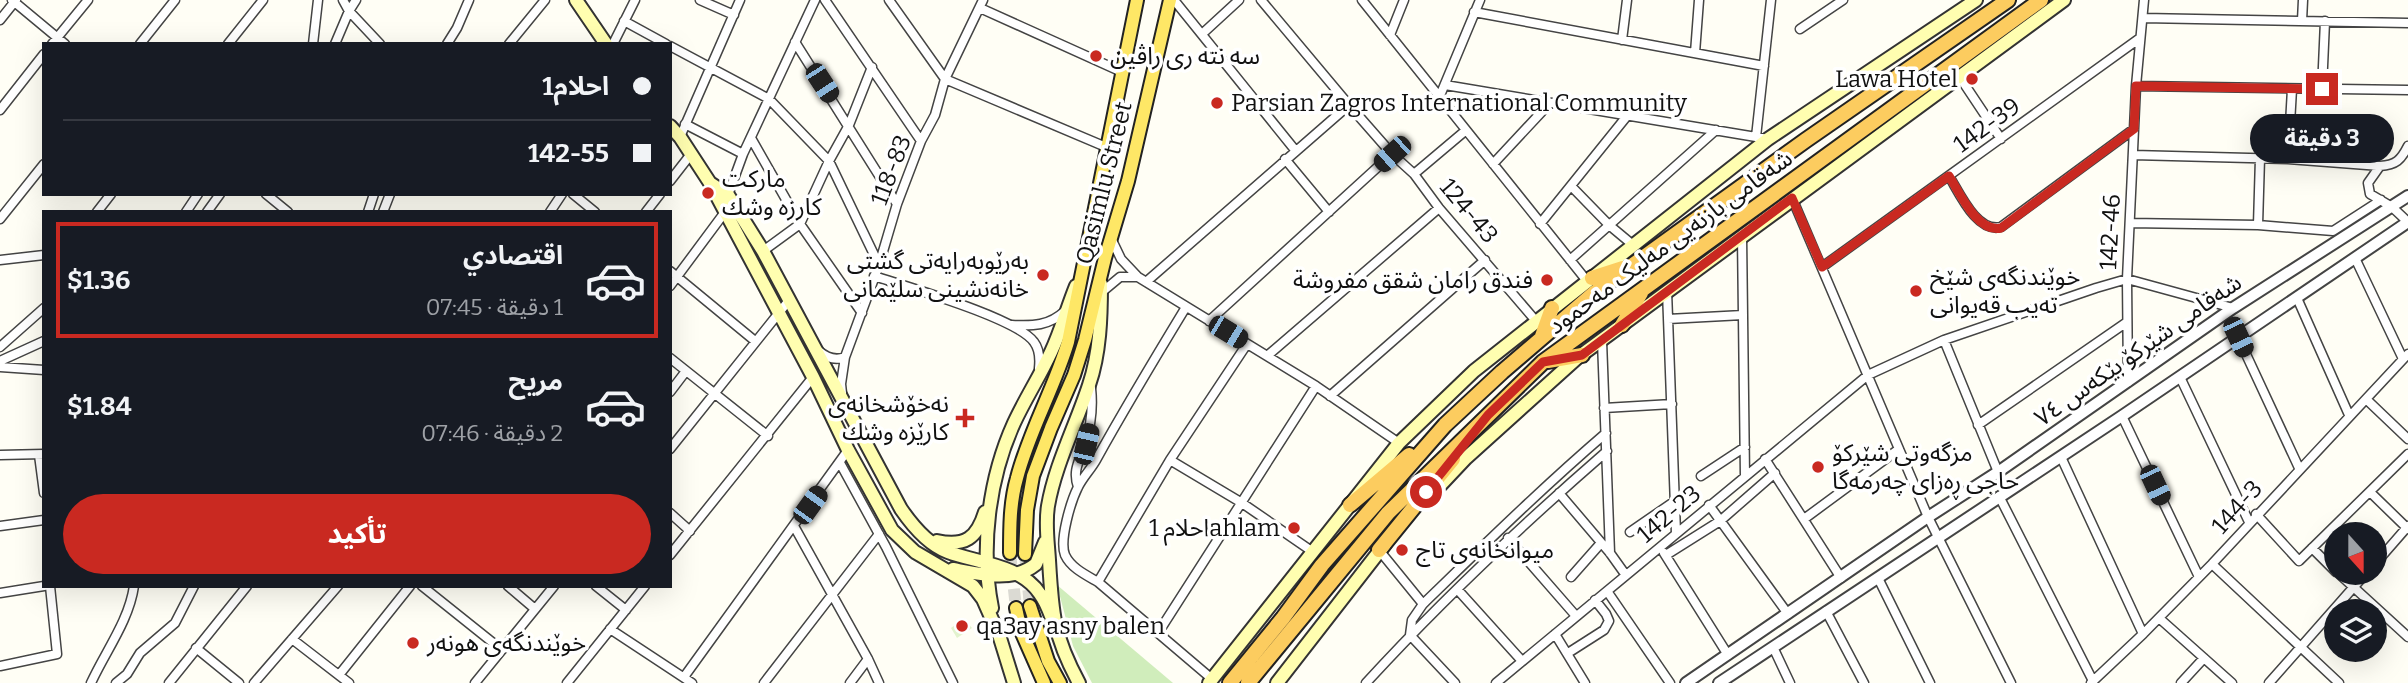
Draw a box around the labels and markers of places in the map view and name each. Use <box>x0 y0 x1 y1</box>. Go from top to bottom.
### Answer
place label: سه نته رى راڤين <box>1110 42 1260 70</box>
marker: سه نته رى راڤين <box>1088 48 1104 64</box>
place label: Lawa Hotel <box>1835 65 1958 93</box>
marker: Lawa Hotel <box>1964 71 1980 87</box>
place label: Parsian Zagros International Community <box>1231 89 1687 117</box>
marker: Parsian Zagros International Community <box>1209 95 1225 111</box>
place label: ماركت كارزه وشك <box>722 165 823 221</box>
marker: ماركت كارزه وشك <box>700 185 716 201</box>
place label: بەرێوبەرایەتی گشتی خانەنشینی سلێمانی <box>843 247 1029 303</box>
place label: خوێندنگەی شێخ تەیب قەیوانی <box>1930 263 2080 319</box>
place label: فندق رامان شقق مفروشة <box>1293 266 1533 295</box>
marker: بەرێوبەرایەتی گشتی خانەنشینی سلێمانی <box>1035 267 1051 283</box>
marker: فندق رامان شقق مفروشة <box>1539 272 1555 288</box>
marker: خوێندنگەی شێخ تەیب قەیوانی <box>1908 283 1924 299</box>
place label: نەخۆشخانەی کارێزە وشك <box>828 390 950 446</box>
marker: نەخۆشخانەی کارێزە وشك <box>955 408 975 428</box>
place label: مزگەوتی شێرکۆ حاجی ڕەزای چەرمەگا <box>1832 439 2019 501</box>
marker: مزگەوتی شێرکۆ حاجی ڕەزای چەرمەگا <box>1810 459 1826 475</box>
place label: احلام 1ahlam <box>1149 514 1280 546</box>
marker: احلام 1ahlam <box>1286 520 1302 536</box>
place label: میوانخانەی تاج <box>1416 536 1554 567</box>
marker: میوانخانەی تاج <box>1394 542 1410 558</box>
place label: qa3ay asny balen <box>976 612 1165 640</box>
marker: qa3ay asny balen <box>954 618 970 634</box>
place label: خوێندنگەی هونەر <box>426 629 586 657</box>
marker: خوێندنگەی هونەر <box>405 635 421 651</box>

